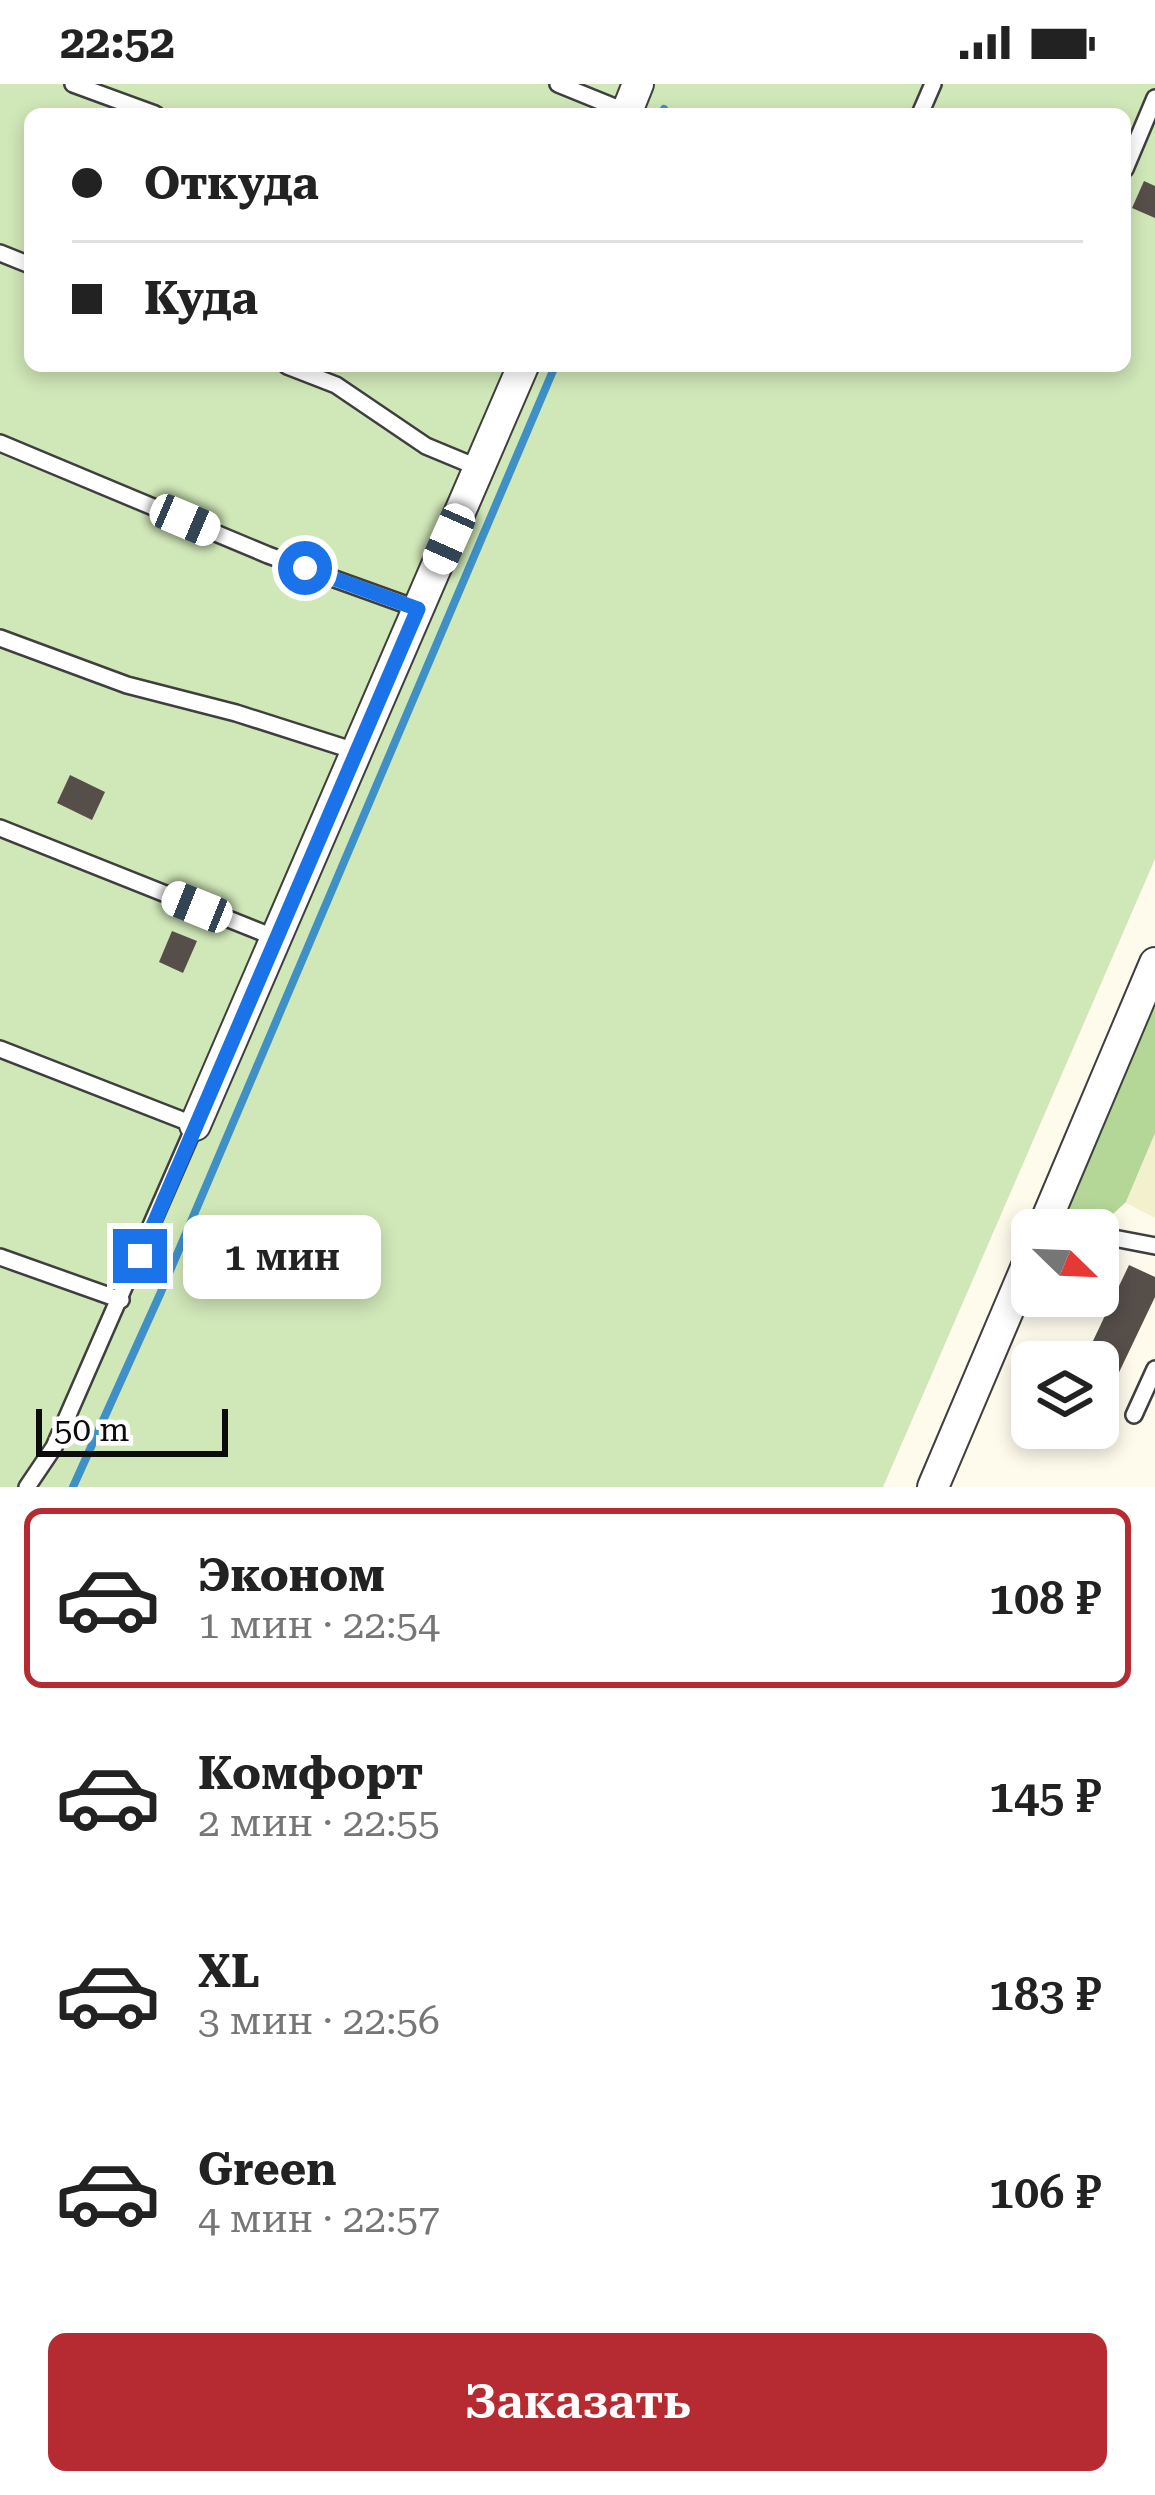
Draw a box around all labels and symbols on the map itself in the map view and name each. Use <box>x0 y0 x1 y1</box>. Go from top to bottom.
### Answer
car <box>145 489 225 551</box>
car <box>418 499 480 579</box>
route start <box>278 541 332 595</box>
car <box>157 877 237 937</box>
north arrow <box>1011 1209 1119 1317</box>
callout: 1 мин <box>182 1214 380 1298</box>
route end <box>113 1229 167 1283</box>
scale bar <box>36 1403 228 1456</box>

